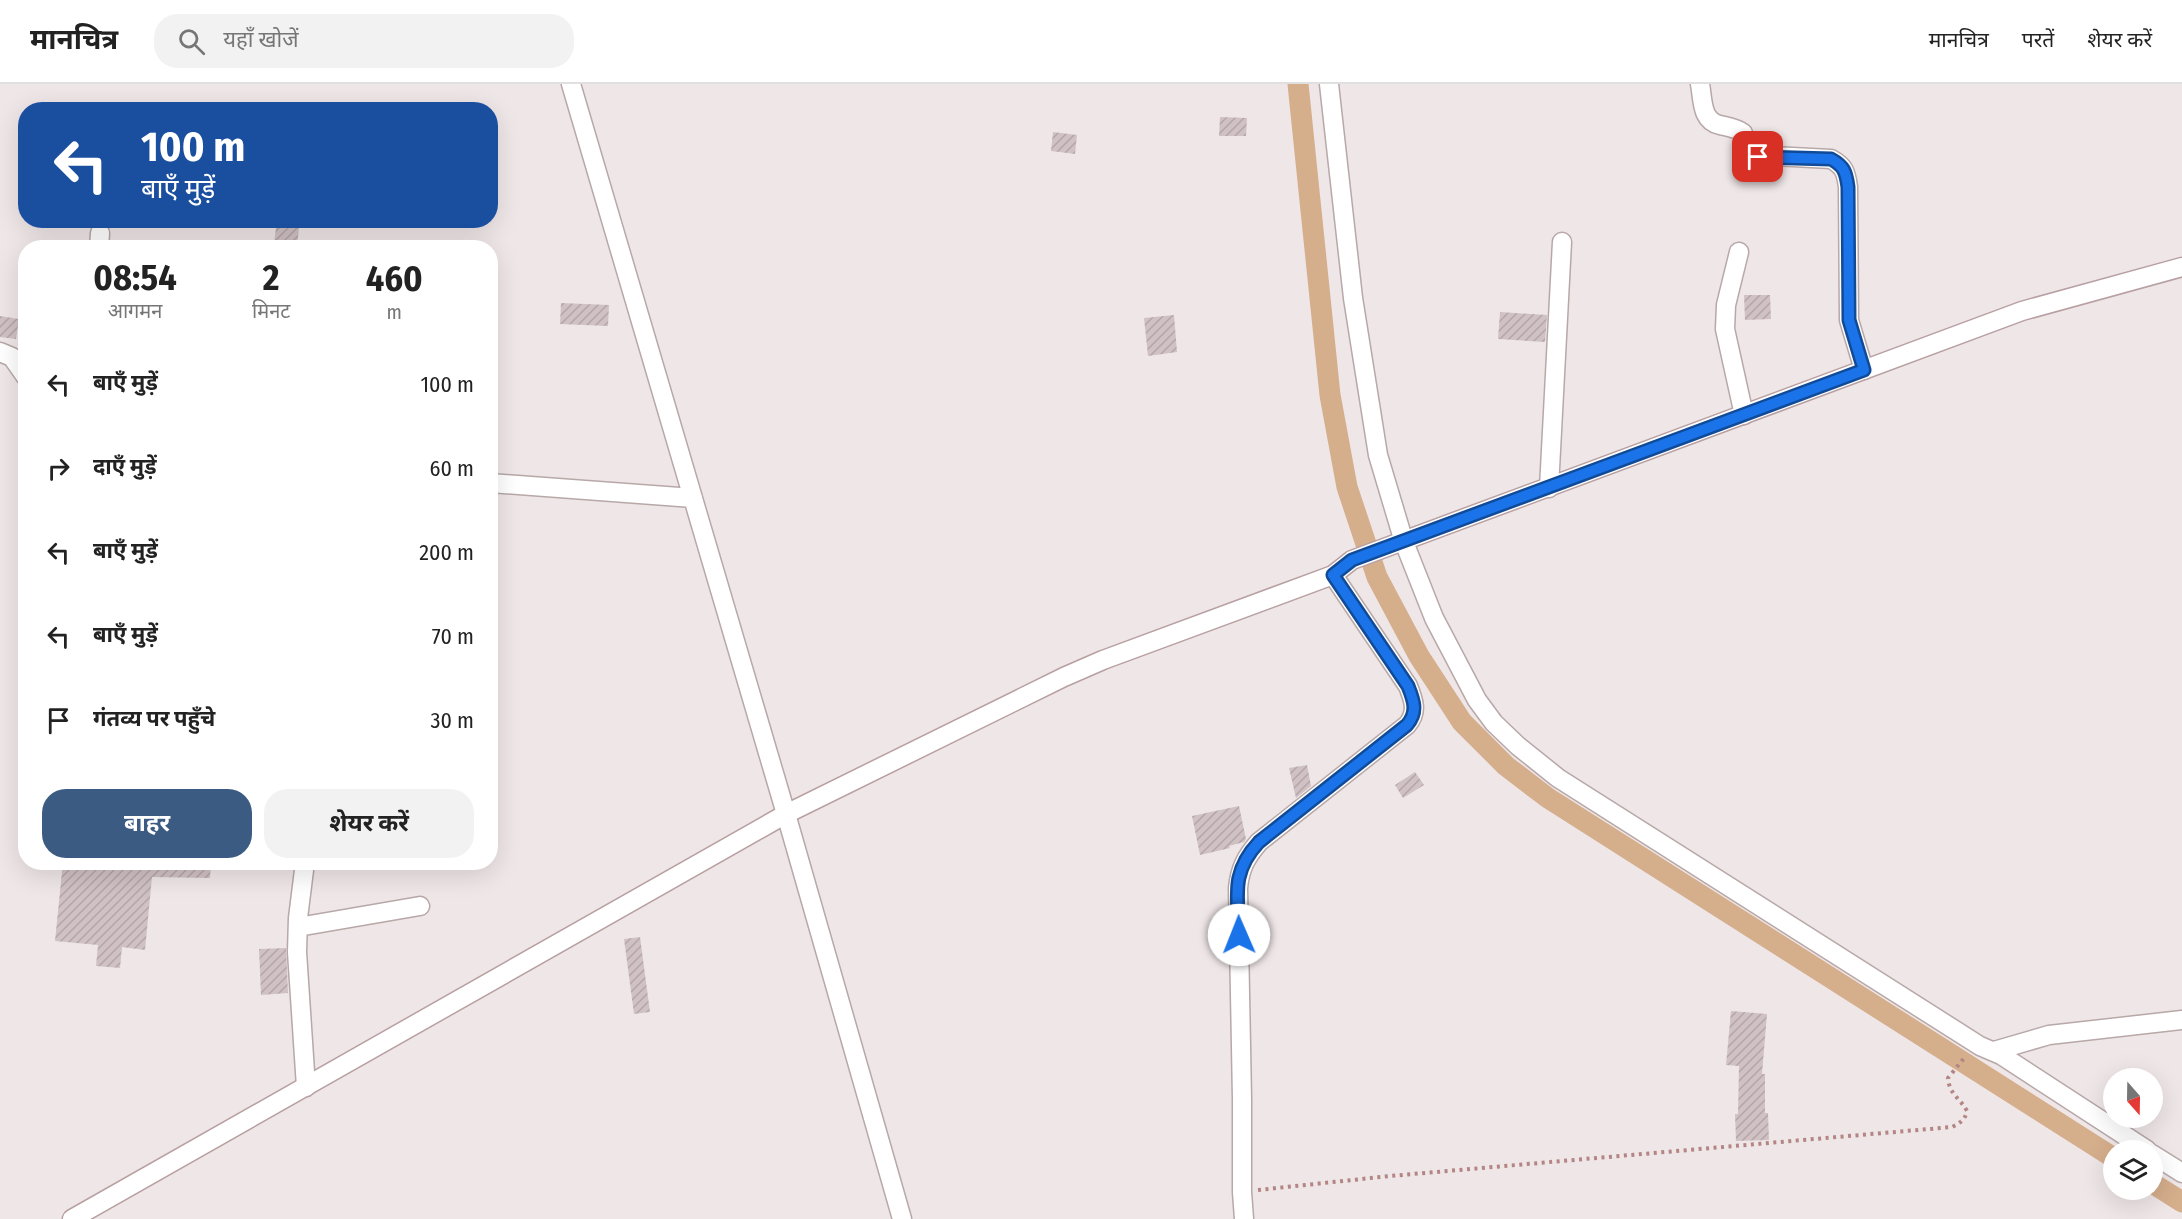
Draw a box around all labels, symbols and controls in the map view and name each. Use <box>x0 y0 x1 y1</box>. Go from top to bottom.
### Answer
search box <box>154 14 574 68</box>
text: मानचित्र <box>30 23 118 56</box>
icon: search <box>175 25 208 58</box>
text: यहाँ खोजें <box>223 26 299 53</box>
text: मानचित्र <box>1929 27 1989 53</box>
text: परतें <box>2022 27 2054 53</box>
text: शेयर करें <box>2087 27 2152 53</box>
text: 100 m <box>141 122 245 172</box>
icon: left <box>42 126 120 204</box>
pin <box>1732 131 1783 182</box>
icon: arrive <box>1741 140 1774 173</box>
text: बाएँ मुड़ें <box>141 173 215 205</box>
text: 08:54 <box>93 256 177 300</box>
text: 2 <box>263 256 280 300</box>
text: 460 <box>366 257 423 301</box>
text: आगमन <box>108 299 162 323</box>
text: मिनट <box>252 299 290 323</box>
text: m <box>386 300 402 324</box>
icon: left <box>42 368 75 401</box>
text: बाएँ मुड़ें <box>93 369 158 396</box>
text: 100 m <box>420 371 474 398</box>
icon: right <box>42 452 75 485</box>
text: दाएँ मुड़ें <box>93 453 157 480</box>
text: 60 m <box>430 455 474 482</box>
icon: left <box>42 536 75 569</box>
text: बाएँ मुड़ें <box>93 537 158 564</box>
text: 200 m <box>419 539 474 566</box>
icon: left <box>42 620 75 653</box>
text: बाएँ मुड़ें <box>93 621 158 648</box>
text: 70 m <box>432 623 474 650</box>
icon: arrive <box>42 704 75 737</box>
text: गंतव्य पर पहुँचे <box>93 705 215 732</box>
text: 30 m <box>431 707 474 734</box>
button: बाहर <box>42 789 252 858</box>
button: शेयर करें <box>264 789 474 858</box>
position arrow <box>1207 903 1271 967</box>
north arrow <box>2103 1068 2163 1128</box>
map controls <box>2103 1068 2163 1200</box>
button: layers <box>2103 1140 2163 1200</box>

